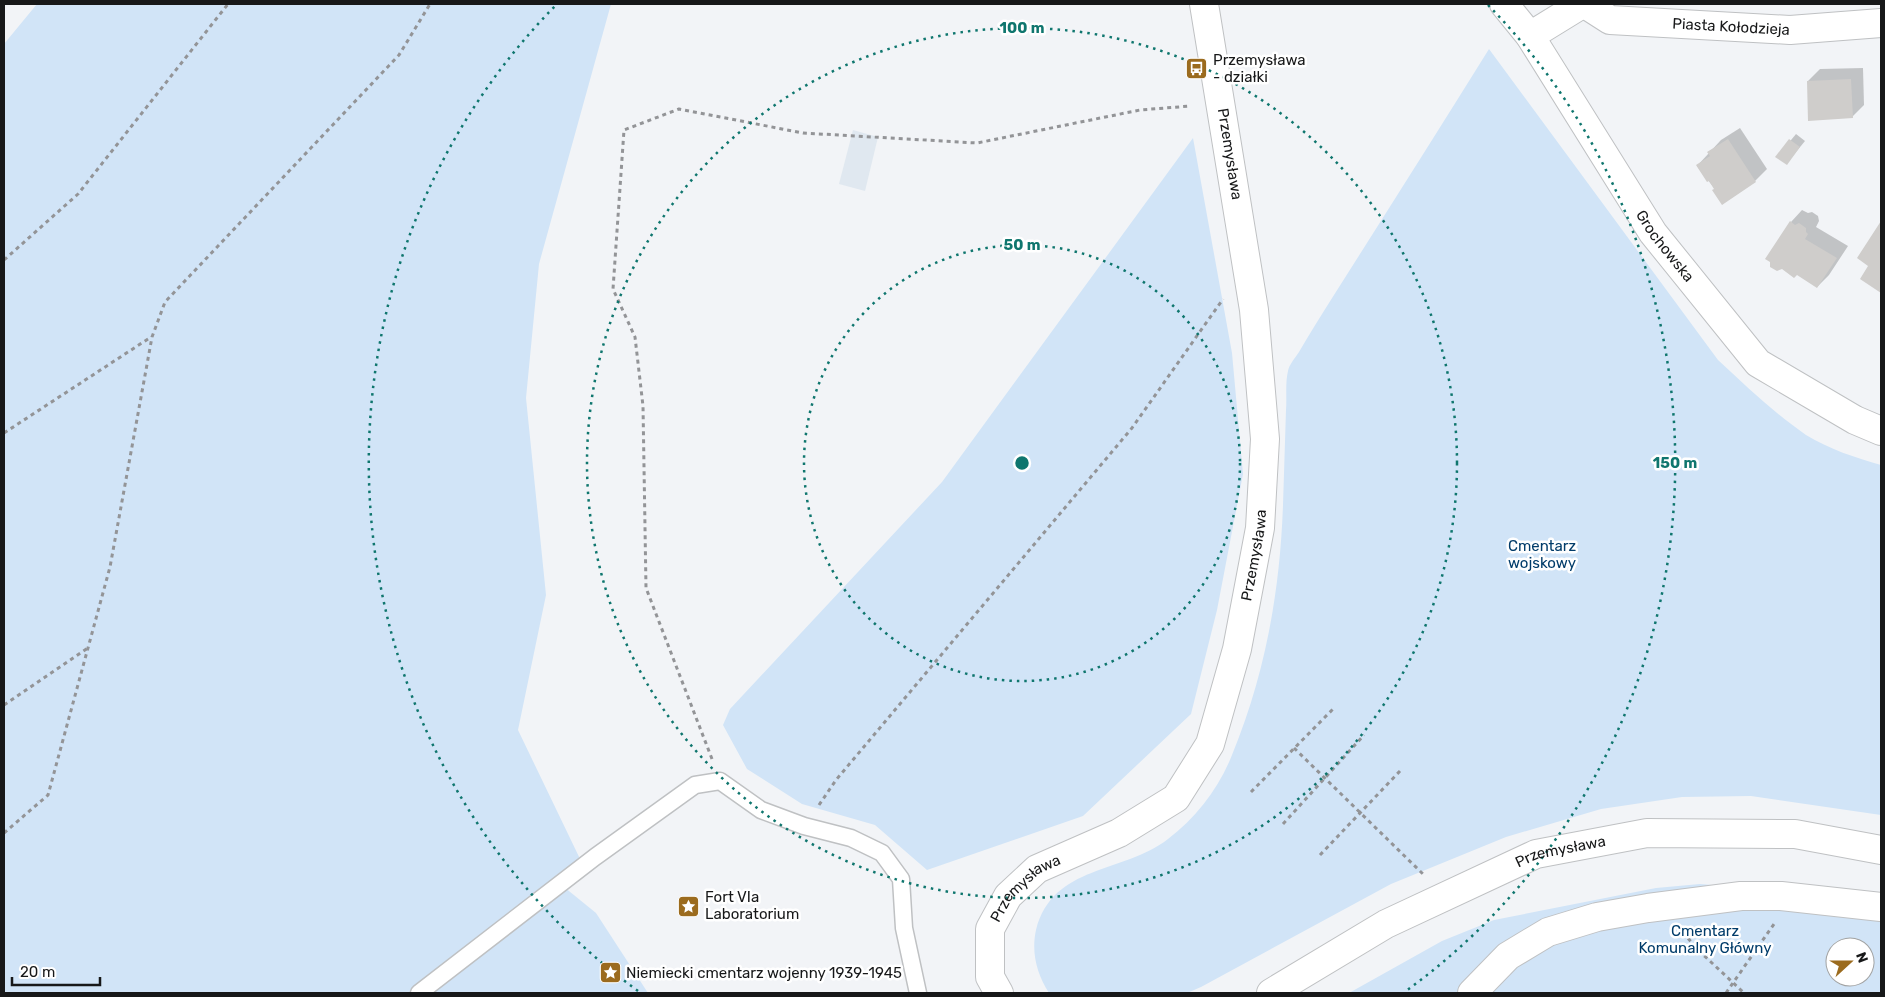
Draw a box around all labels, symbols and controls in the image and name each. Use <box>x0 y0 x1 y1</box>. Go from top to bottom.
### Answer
street label: Piasta Kołodzieja <box>1672 14 1790 39</box>
text: 100 m <box>1000 19 1044 37</box>
place label: Przemysława - działki <box>1213 51 1306 86</box>
bus stop icon: Przemysława - działki <box>1185 57 1209 81</box>
street label: Przemysława <box>1214 107 1246 201</box>
street label: Grochowska <box>1632 207 1698 286</box>
text: 50 m <box>1004 236 1040 254</box>
centre of rings <box>1013 454 1031 472</box>
text: 150 m <box>1653 454 1697 472</box>
street label: Przemysława <box>1237 509 1270 602</box>
park label: Cmentarz wojskowy <box>1508 537 1576 572</box>
street label: Przemysława <box>1512 832 1607 871</box>
street label: Przemysława <box>987 851 1063 925</box>
place label: Fort VIa Laboratorium <box>705 888 799 923</box>
place icon: Fort VIa Laboratorium <box>677 894 701 918</box>
park label: Cmentarz Komunalny Główny <box>1639 922 1771 957</box>
north arrow <box>1825 937 1875 987</box>
text: N <box>1852 950 1871 965</box>
scale bar <box>12 954 100 986</box>
place icon: Niemiecki cmentarz wojenny 1939-1945 <box>598 961 622 985</box>
text: 20 m <box>20 963 55 981</box>
place label: Niemiecki cmentarz wojenny 1939-1945 <box>626 964 902 982</box>

